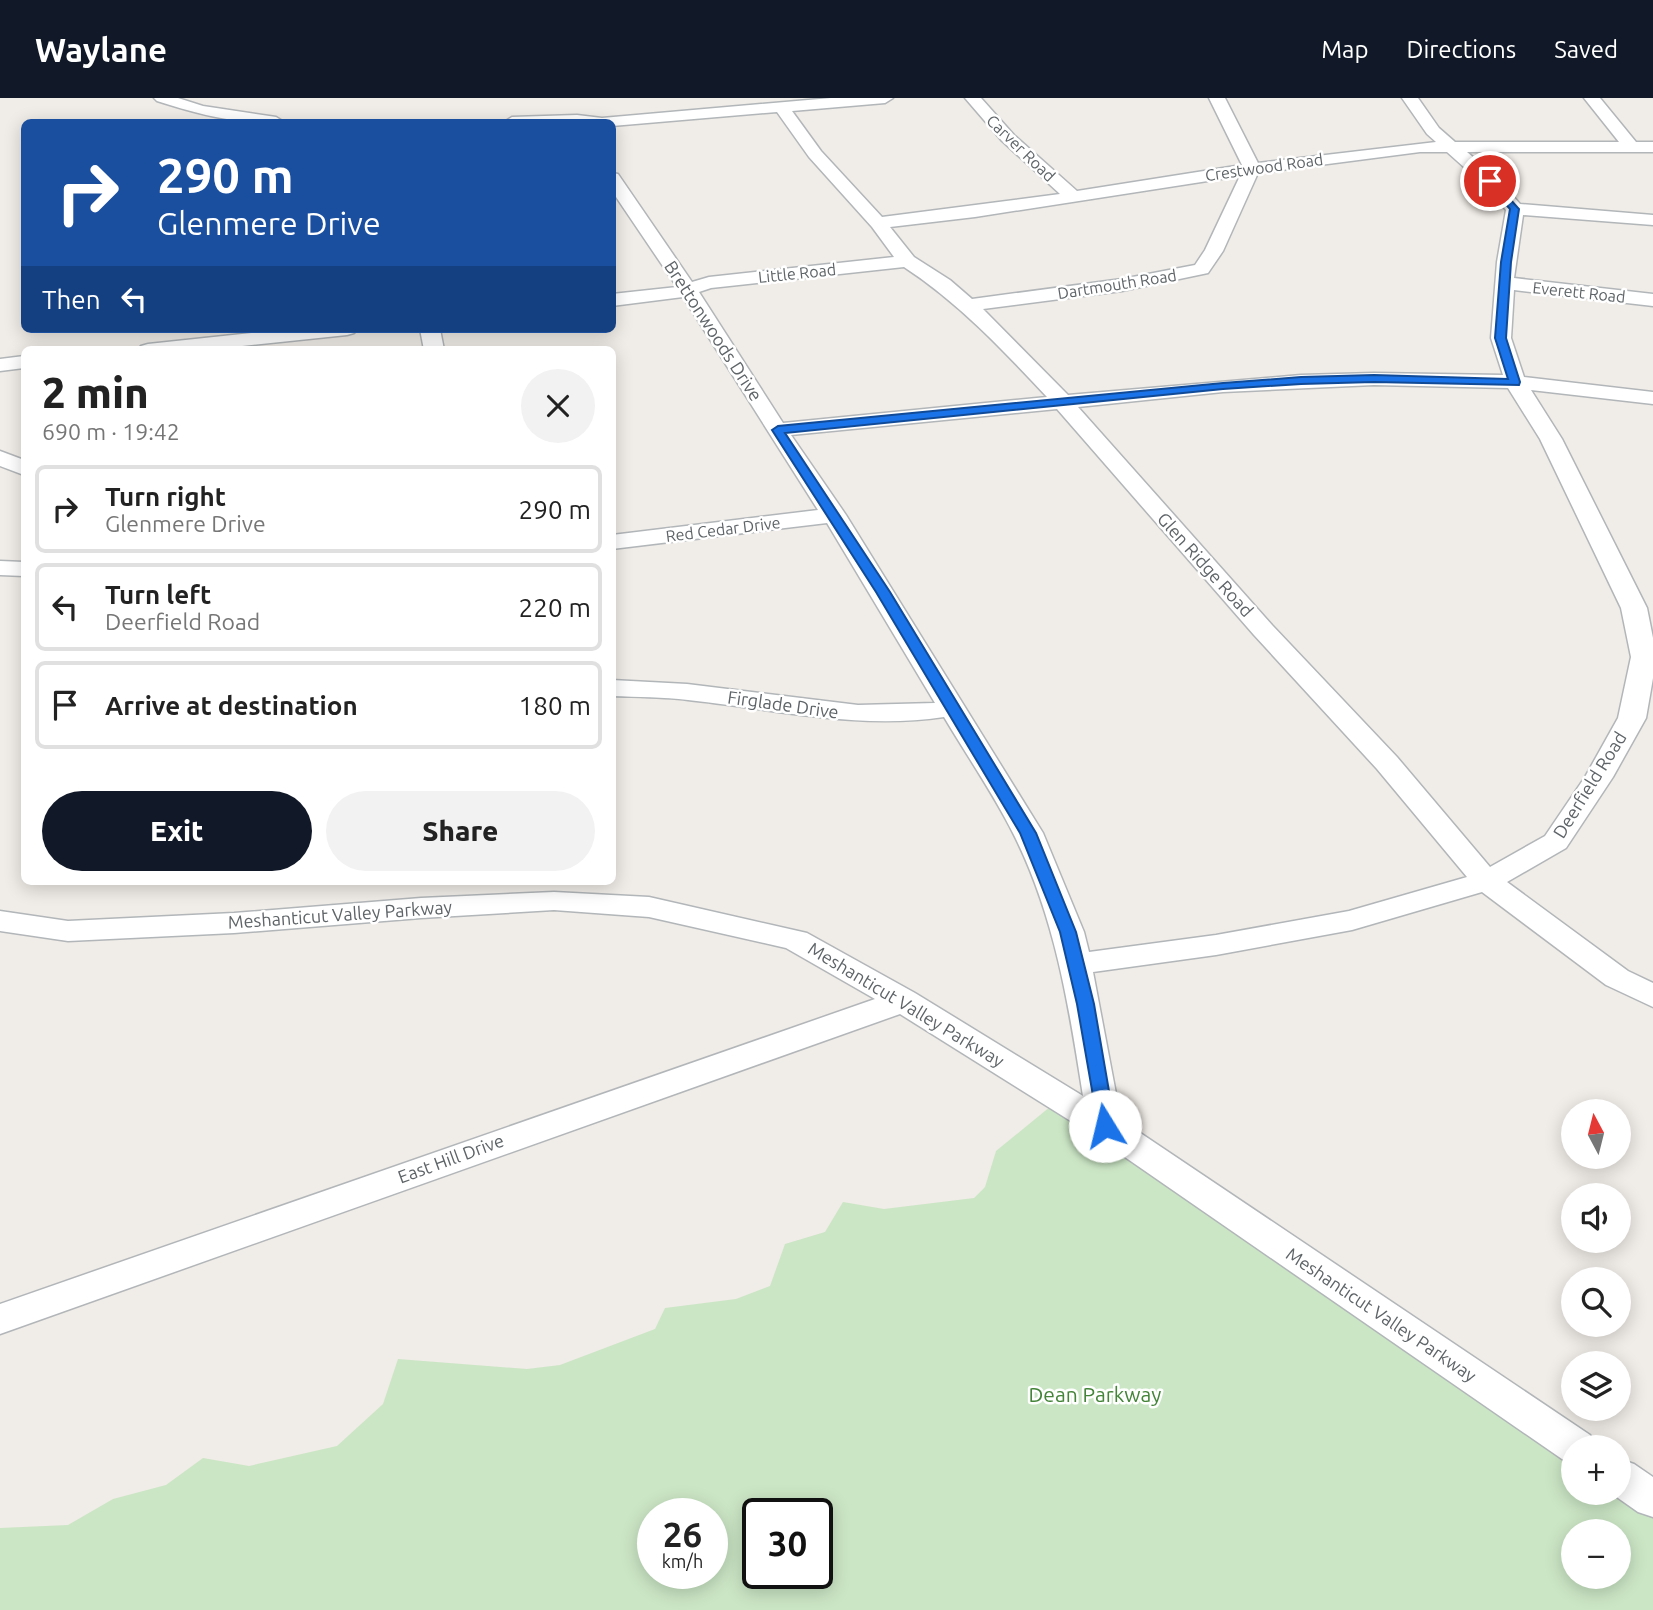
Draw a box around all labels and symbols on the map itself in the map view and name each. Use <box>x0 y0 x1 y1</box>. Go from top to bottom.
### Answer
street label: Carver Road <box>983 111 1059 185</box>
street label: Crestwood Road <box>1204 150 1324 184</box>
pin <box>1460 151 1520 211</box>
street label: Brettonwoods Drive <box>661 257 767 404</box>
street label: Little Road <box>757 260 837 286</box>
street label: Dartmouth Road <box>1056 266 1178 302</box>
street label: Everett Road <box>1532 278 1626 306</box>
street label: Glen Ridge Road <box>1154 508 1258 620</box>
street label: Red Cedar Drive <box>665 513 781 545</box>
street label: Firglade Drive <box>726 686 840 722</box>
street label: Deerfield Road <box>1548 728 1630 841</box>
street label: Meshanticut Valley Parkway <box>227 896 453 932</box>
street label: Meshanticut Valley Parkway <box>805 938 1008 1071</box>
position arrow <box>1068 1089 1142 1163</box>
north arrow <box>1561 1099 1631 1169</box>
street label: East Hill Drive <box>395 1130 506 1187</box>
street label: Meshanticut Valley Parkway <box>1283 1243 1481 1385</box>
park label: Dean Parkway <box>1029 1382 1161 1406</box>
speed limit sign: 30 <box>742 1498 833 1589</box>

